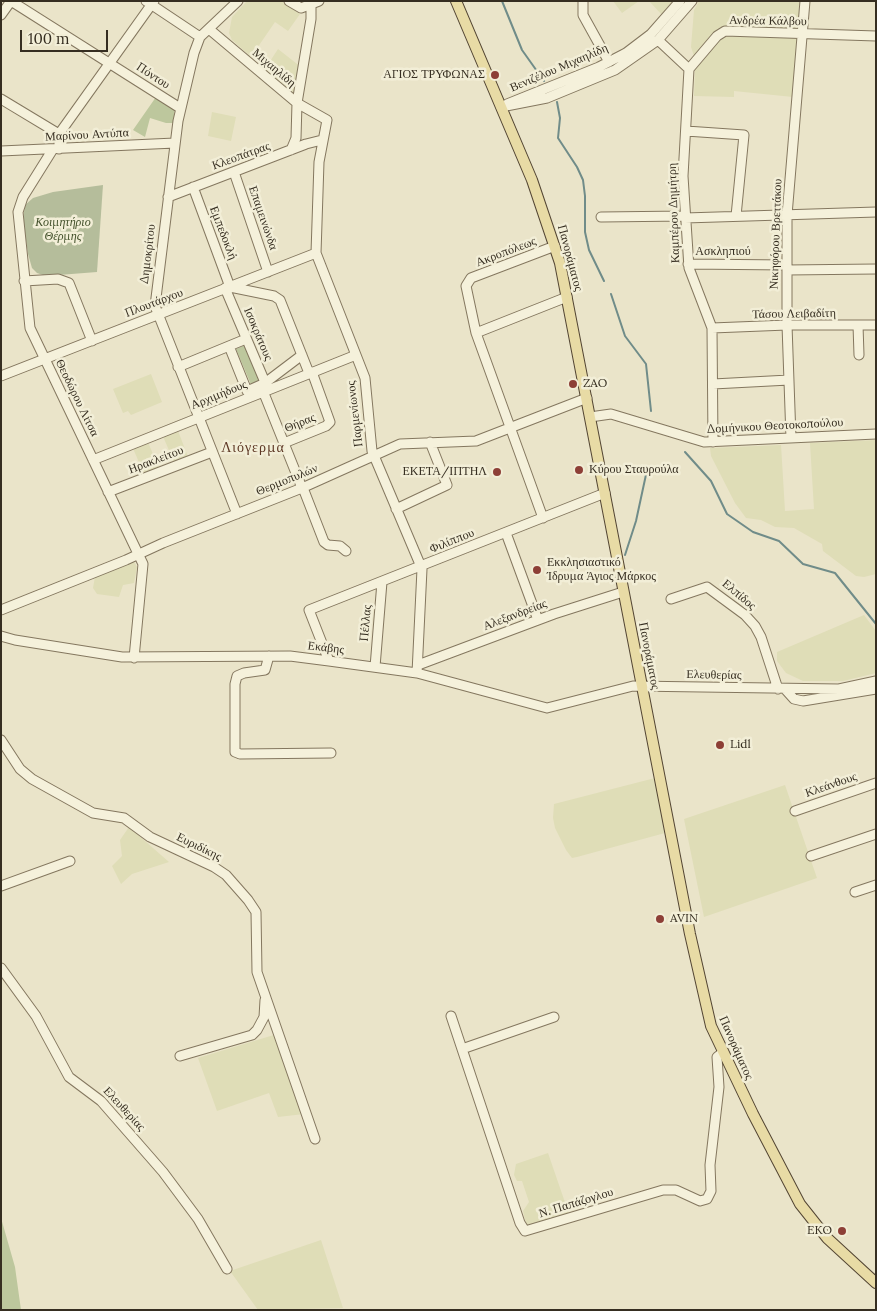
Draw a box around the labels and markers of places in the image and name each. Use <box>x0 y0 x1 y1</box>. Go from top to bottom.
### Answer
place label: ΑΓΙΟΣ ΤΡΥΦΩΝΑΣ <box>383 68 485 82</box>
marker: ΑΓΙΟΣ ΤΡΥΦΩΝΑΣ <box>489 69 501 81</box>
place label: ZAO <box>583 377 607 391</box>
marker: ZAO <box>567 378 579 390</box>
place label: Κύρου Σταυρούλα <box>589 463 679 477</box>
marker: Κύρου Σταυρούλα <box>573 464 585 476</box>
place label: ΕΚΕΤΑ/ΙΠΤΗΛ <box>403 465 487 479</box>
marker: ΕΚΕΤΑ/ΙΠΤΗΛ <box>491 466 503 478</box>
place label: Εκκλησιαστικό Ίδρυμα Άγιος Μάρκος <box>547 556 656 584</box>
marker: Εκκλησιαστικό Ίδρυμα Άγιος Μάρκος <box>531 564 543 576</box>
place label: Lidl <box>730 738 751 752</box>
marker: Lidl <box>714 739 726 751</box>
place label: AVIN <box>670 912 698 926</box>
marker: AVIN <box>654 913 666 925</box>
place label: EKO <box>807 1224 832 1238</box>
marker: EKO <box>836 1225 848 1237</box>

